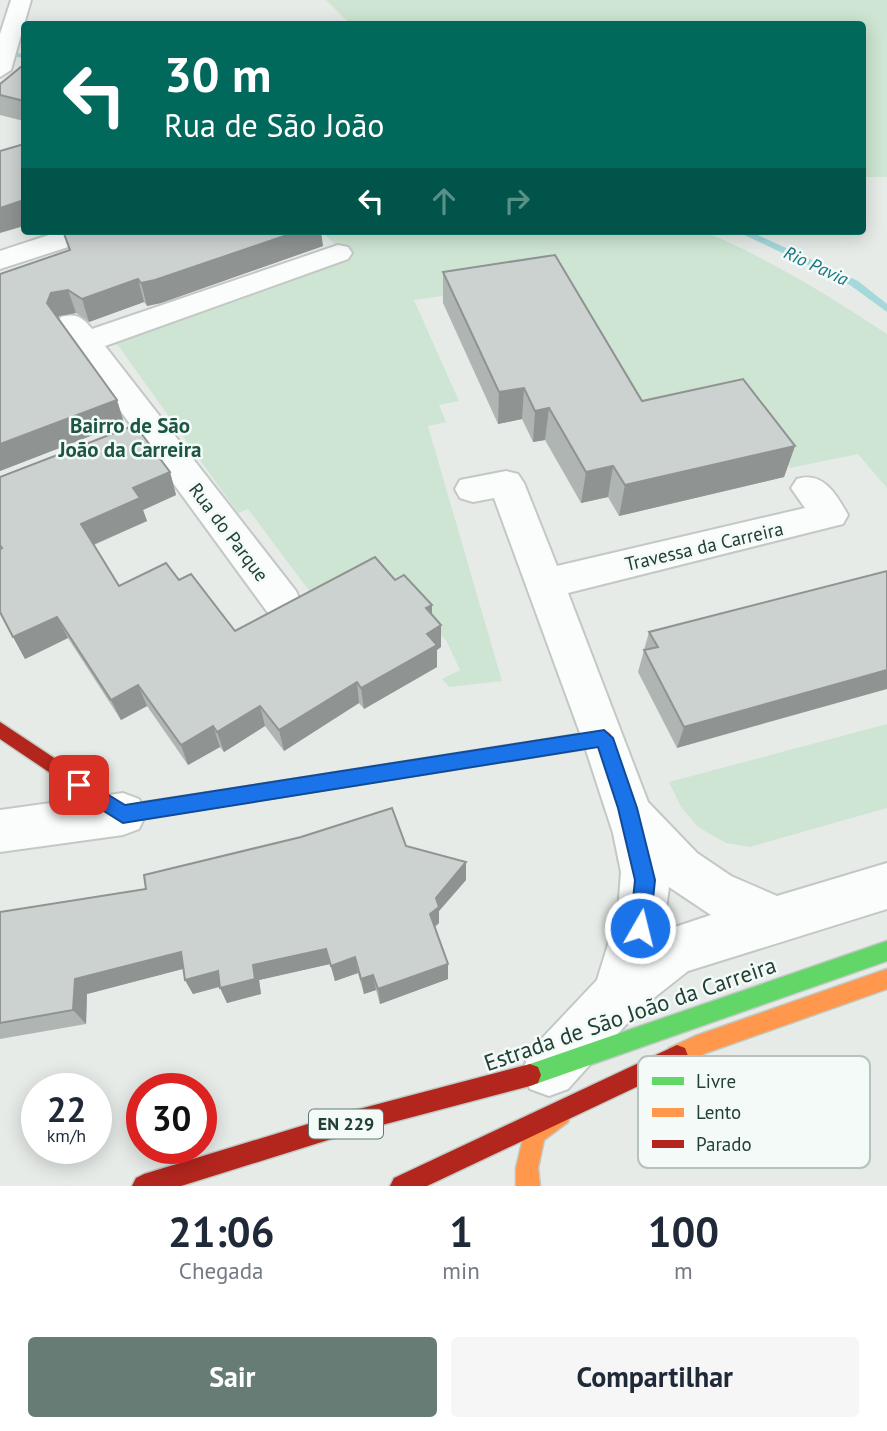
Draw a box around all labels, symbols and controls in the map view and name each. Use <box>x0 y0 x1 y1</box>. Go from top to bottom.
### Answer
text: 30 m <box>164 42 271 106</box>
icon: left <box>49 49 140 140</box>
text: Rua de São João <box>164 104 384 146</box>
icon: left <box>352 182 390 220</box>
icon: ahead <box>425 182 463 220</box>
icon: right <box>498 182 536 220</box>
water label: Rio Pavia <box>780 241 852 290</box>
district label: Bairro de São João da Carreira <box>58 412 201 463</box>
street label: Rua do Parque <box>184 478 274 586</box>
street label: Travessa da Carreira <box>622 516 786 576</box>
pin <box>49 755 109 815</box>
icon: arrive <box>60 766 98 804</box>
position arrow <box>603 891 677 965</box>
street label: Estrada de São João da Carreira <box>480 950 780 1077</box>
legend <box>638 1056 870 1168</box>
text: Livre <box>696 1069 736 1093</box>
speed limit sign: 30 <box>126 1073 217 1164</box>
text: 22 <box>47 1086 86 1132</box>
text: Lento <box>696 1100 741 1124</box>
road number: EN 229 <box>309 1110 383 1139</box>
text: km/h <box>47 1124 86 1147</box>
text: Parado <box>696 1132 752 1156</box>
text: 21:06 <box>168 1204 274 1259</box>
text: 1 <box>449 1204 473 1259</box>
text: 100 <box>648 1204 719 1259</box>
text: Chegada <box>179 1256 264 1285</box>
text: min <box>442 1256 480 1285</box>
text: m <box>674 1256 693 1285</box>
button: Sair <box>28 1337 437 1417</box>
button: Compartilhar <box>451 1337 859 1417</box>

